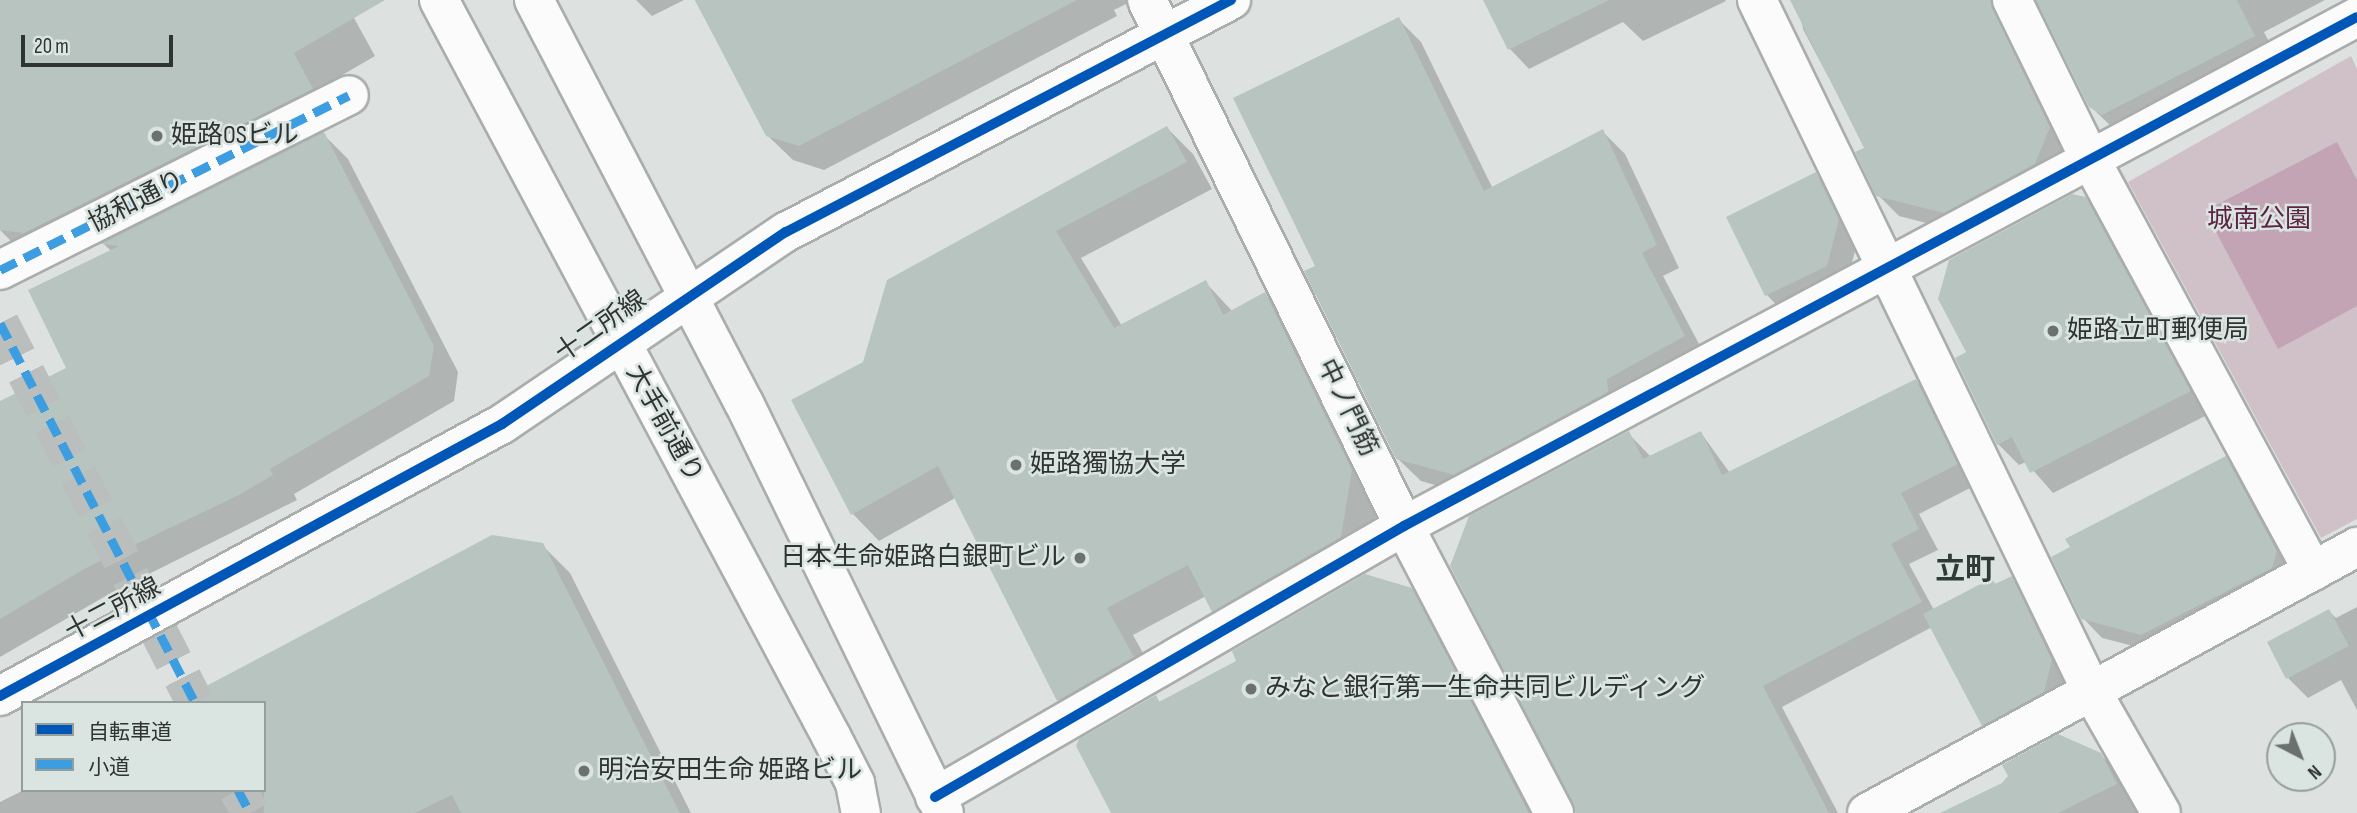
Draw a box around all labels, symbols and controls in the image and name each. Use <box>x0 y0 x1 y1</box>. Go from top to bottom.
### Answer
scale bar <box>24 21 177 65</box>
text: 20 m <box>34 34 69 59</box>
place label: 姫路OSビル <box>171 120 299 152</box>
marker: 姫路OSビル <box>149 128 165 144</box>
street label: 協和通り <box>84 164 190 240</box>
park label: 城南公園 <box>2207 204 2311 236</box>
street label: 十二所線 <box>549 284 653 370</box>
place label: 姫路立町郵便局 <box>2067 315 2249 347</box>
marker: 姫路立町郵便局 <box>2045 323 2061 339</box>
street label: 中ノ門筋 <box>1310 354 1384 462</box>
street label: 大手前通り <box>619 360 709 488</box>
place label: 姫路獨協大学 <box>1030 449 1186 481</box>
marker: 姫路獨協大学 <box>1008 457 1024 473</box>
place label: 日本生命姫路白銀町ビル <box>780 542 1066 574</box>
marker: 日本生命姫路白銀町ビル <box>1072 550 1088 566</box>
district label: 立町 <box>1935 552 1995 588</box>
street label: 十二所線 <box>60 572 166 648</box>
place label: みなと銀行第一生命共同ビルディング <box>1265 673 1707 705</box>
marker: みなと銀行第一生命共同ビルディング <box>1243 681 1259 697</box>
legend <box>21 701 266 792</box>
text: 自転車道 <box>88 720 172 745</box>
north arrow <box>2266 722 2336 792</box>
text: 小道 <box>88 755 130 780</box>
place label: 明治安田生命 姫路ビル <box>598 755 862 787</box>
text: N <box>2303 760 2326 783</box>
marker: 明治安田生命 姫路ビル <box>576 763 592 779</box>

